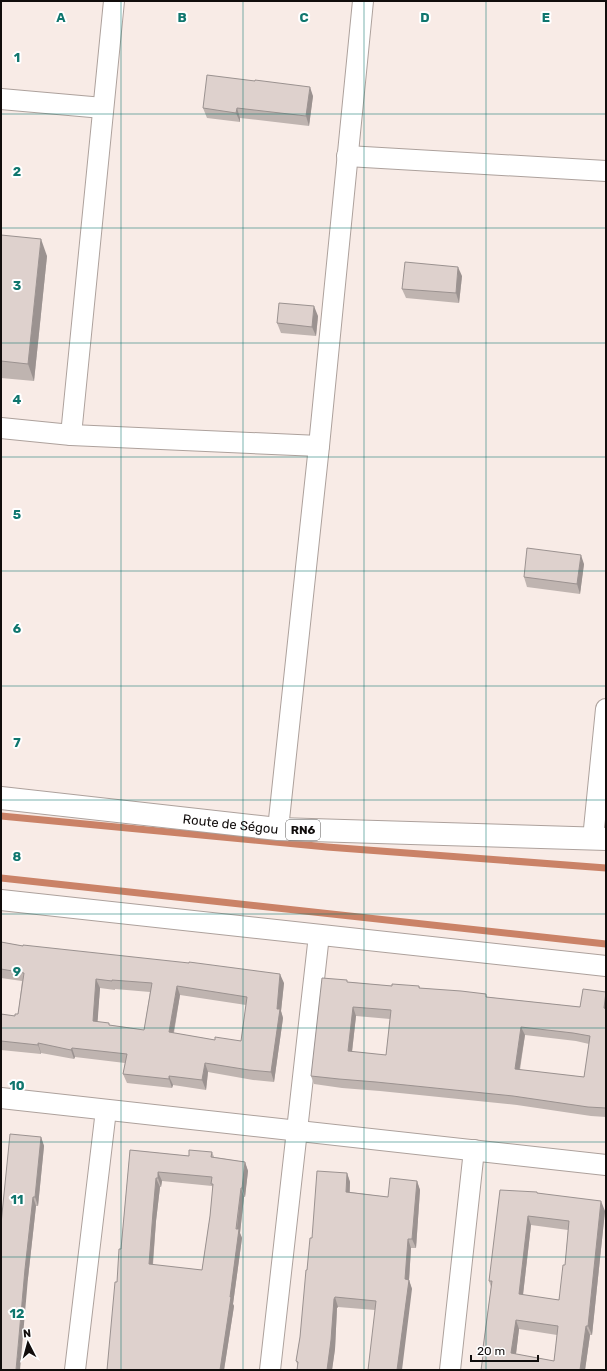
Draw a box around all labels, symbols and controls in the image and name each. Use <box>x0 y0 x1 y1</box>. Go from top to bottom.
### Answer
text: A <box>56 10 66 25</box>
text: B <box>177 10 187 25</box>
text: C <box>299 10 309 25</box>
text: D <box>420 10 430 25</box>
text: E <box>542 10 550 25</box>
text: 1 <box>14 50 20 65</box>
text: 2 <box>13 164 21 179</box>
text: 3 <box>13 278 22 293</box>
text: 4 <box>13 392 22 407</box>
text: 5 <box>13 507 21 522</box>
text: 6 <box>13 621 22 636</box>
text: 7 <box>13 735 21 750</box>
street label: Route de Ségou <box>182 811 279 837</box>
road number: RN6 <box>286 820 320 840</box>
text: 8 <box>13 849 22 864</box>
text: 9 <box>13 964 21 979</box>
text: 10 <box>9 1078 25 1093</box>
text: 11 <box>11 1192 23 1207</box>
text: 12 <box>10 1306 24 1321</box>
north arrow <box>8 1323 48 1363</box>
text: N <box>22 1327 32 1340</box>
scale bar <box>471 1337 538 1363</box>
text: 20 m <box>477 1344 505 1358</box>

